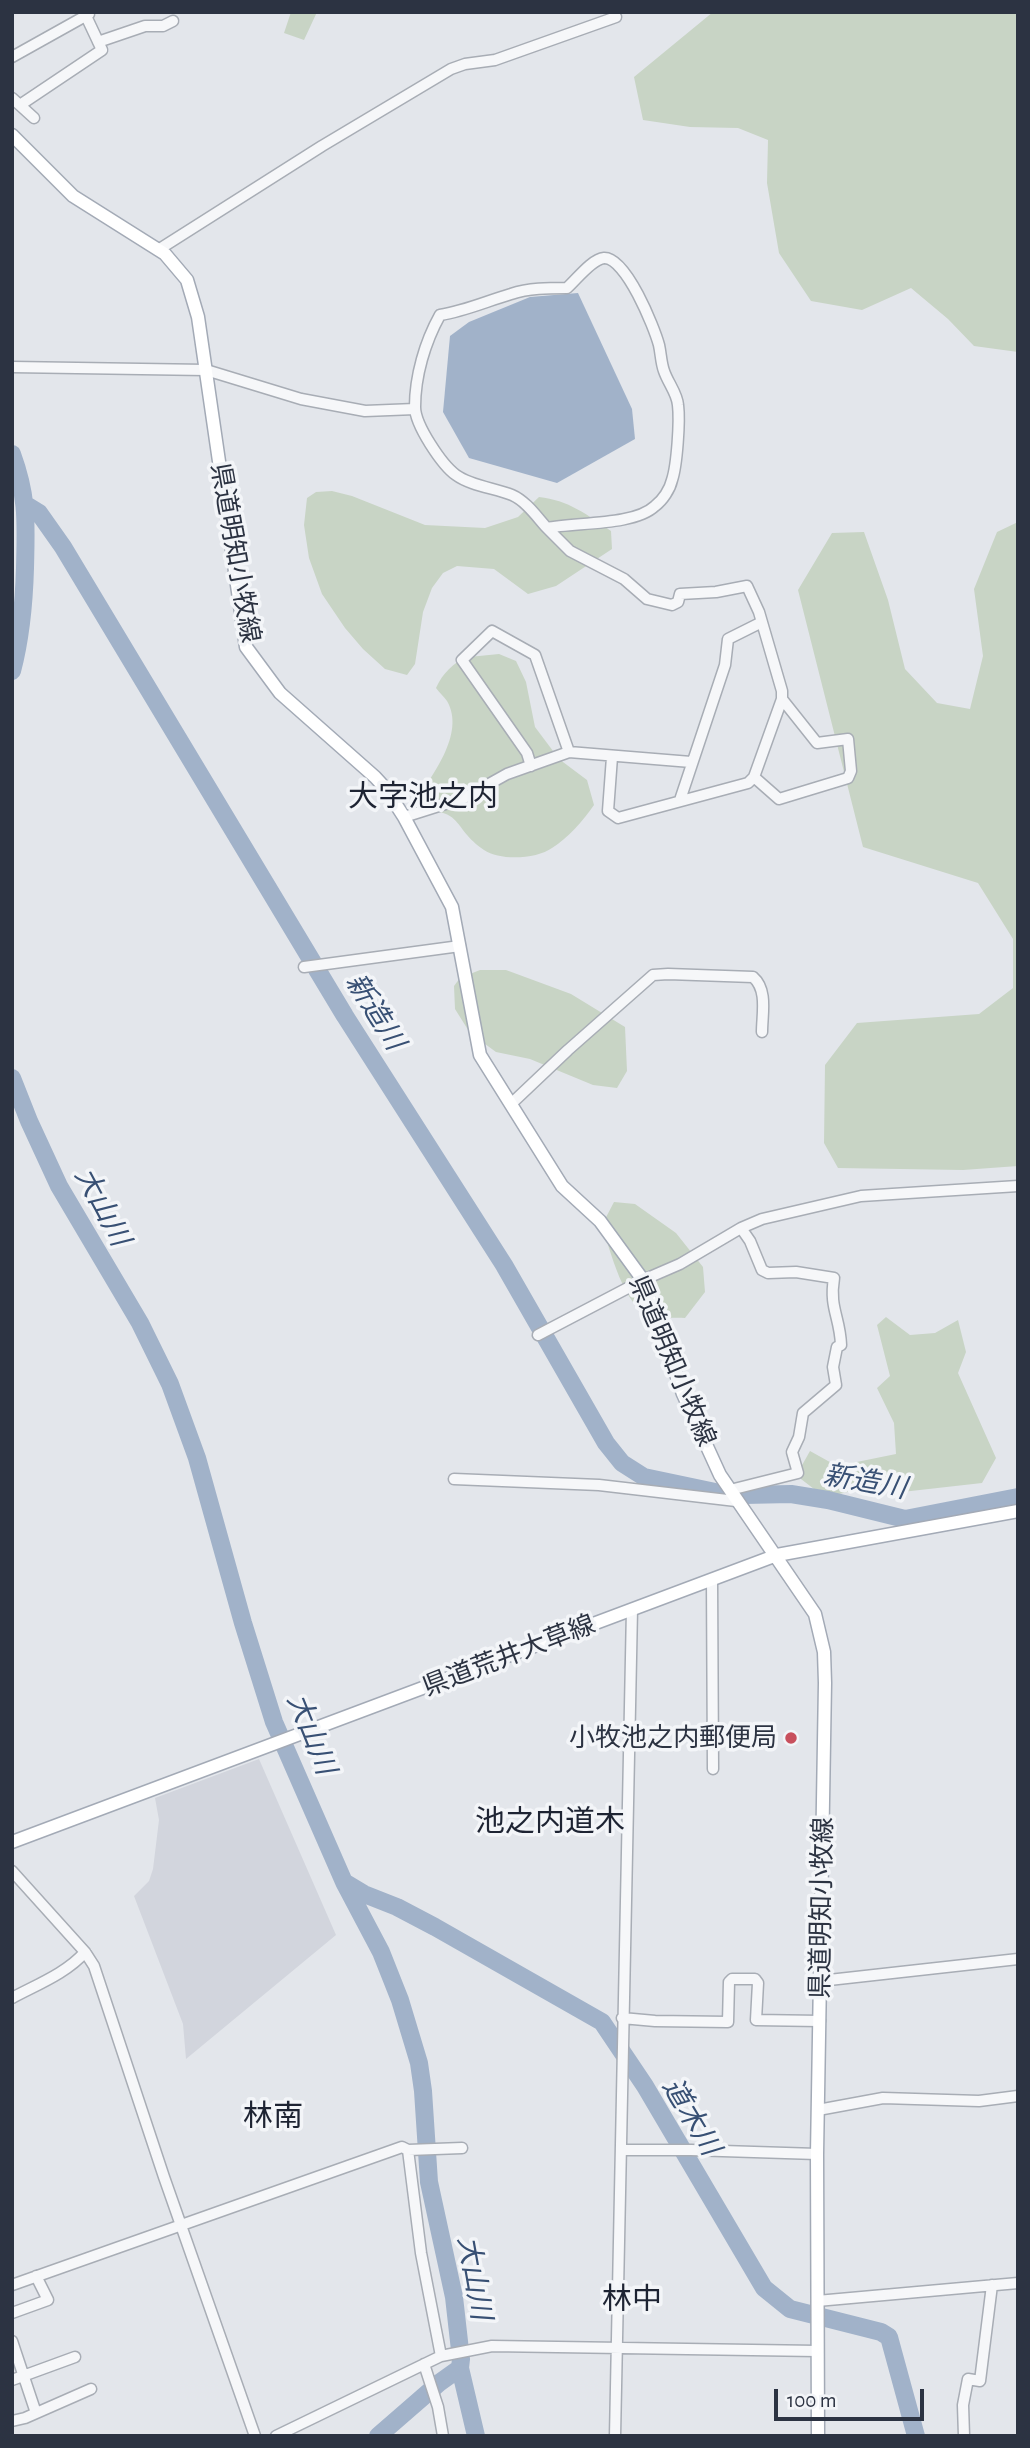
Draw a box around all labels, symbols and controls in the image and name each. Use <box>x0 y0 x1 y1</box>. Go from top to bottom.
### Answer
street label: 県道明知小牧線 <box>204 461 266 645</box>
district label: 大字池之内 <box>348 779 498 815</box>
water label: 新造川 <box>338 967 412 1057</box>
water label: 大山川 <box>67 1162 137 1252</box>
street label: 県道明知小牧線 <box>622 1271 722 1451</box>
water label: 新造川 <box>821 1458 909 1506</box>
street label: 県道荒井大草線 <box>418 1609 600 1703</box>
water label: 大山川 <box>280 1689 342 1779</box>
place label: 小牧池之内郵便局 <box>569 1722 777 1754</box>
marker: 小牧池之内郵便局 <box>783 1730 799 1746</box>
district label: 池之内道木 <box>475 1804 625 1840</box>
street label: 県道明知小牧線 <box>805 1817 839 1999</box>
water label: 道木川 <box>655 2072 727 2162</box>
district label: 林南 <box>243 2099 303 2135</box>
water label: 大山川 <box>450 2234 498 2322</box>
district label: 林中 <box>602 2282 662 2318</box>
scale bar <box>778 2374 928 2418</box>
text: 100 m <box>787 2390 837 2411</box>

